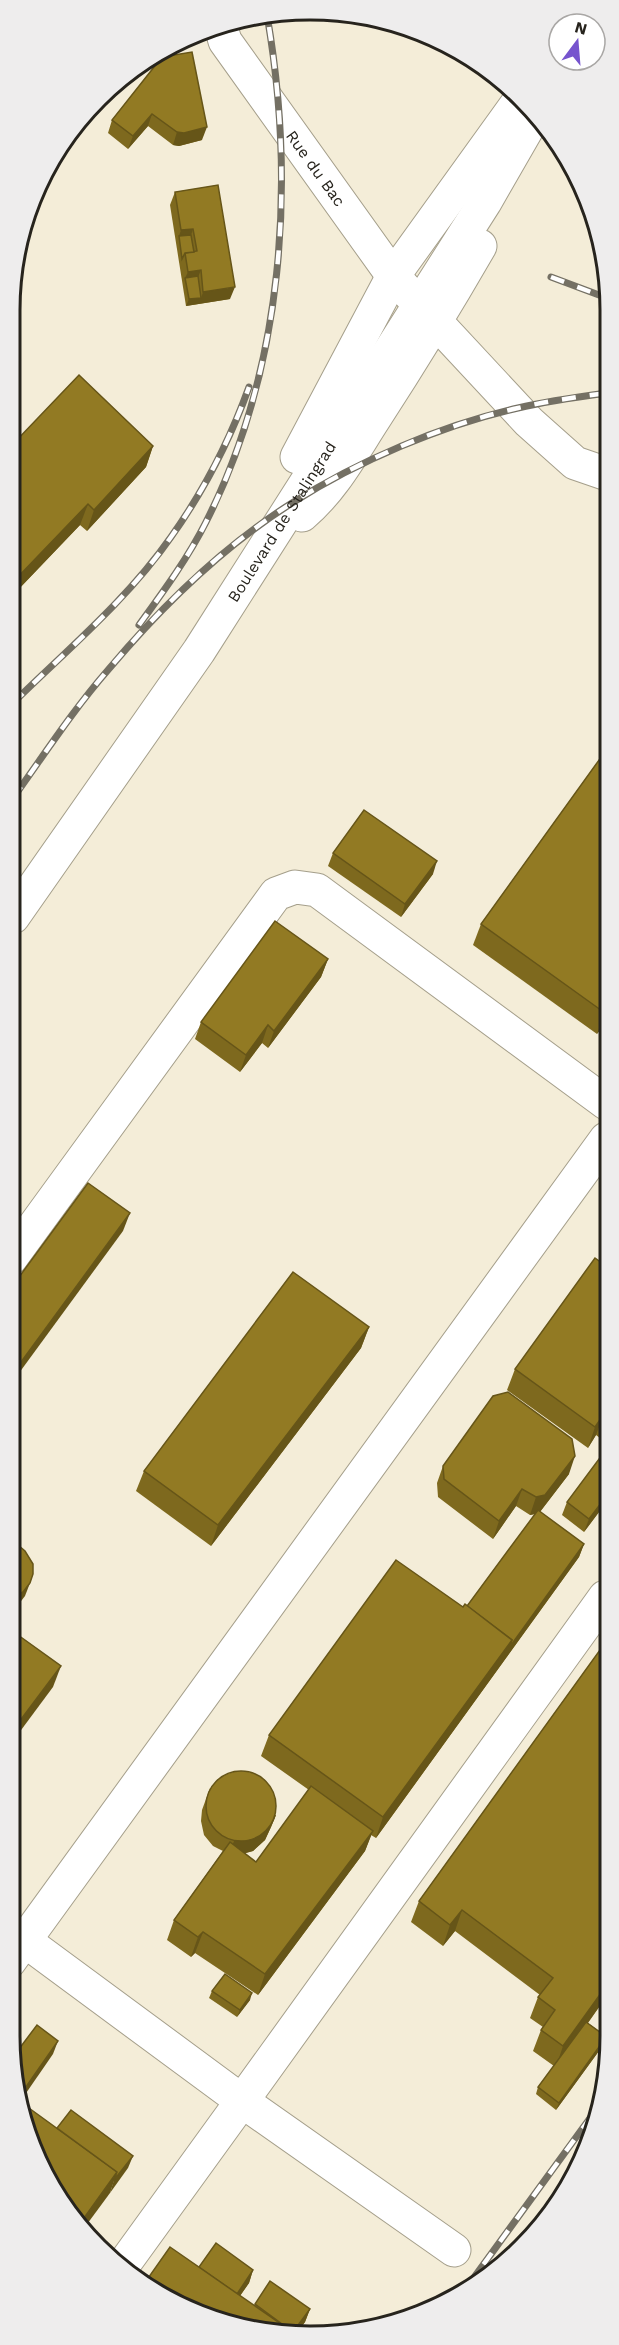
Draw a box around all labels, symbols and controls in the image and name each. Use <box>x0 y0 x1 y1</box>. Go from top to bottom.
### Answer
north arrow <box>547 12 607 72</box>
text: N <box>573 17 589 39</box>
street label: Rue du Bac <box>282 127 350 210</box>
street label: Boulevard de Stalingrad <box>223 438 340 605</box>

